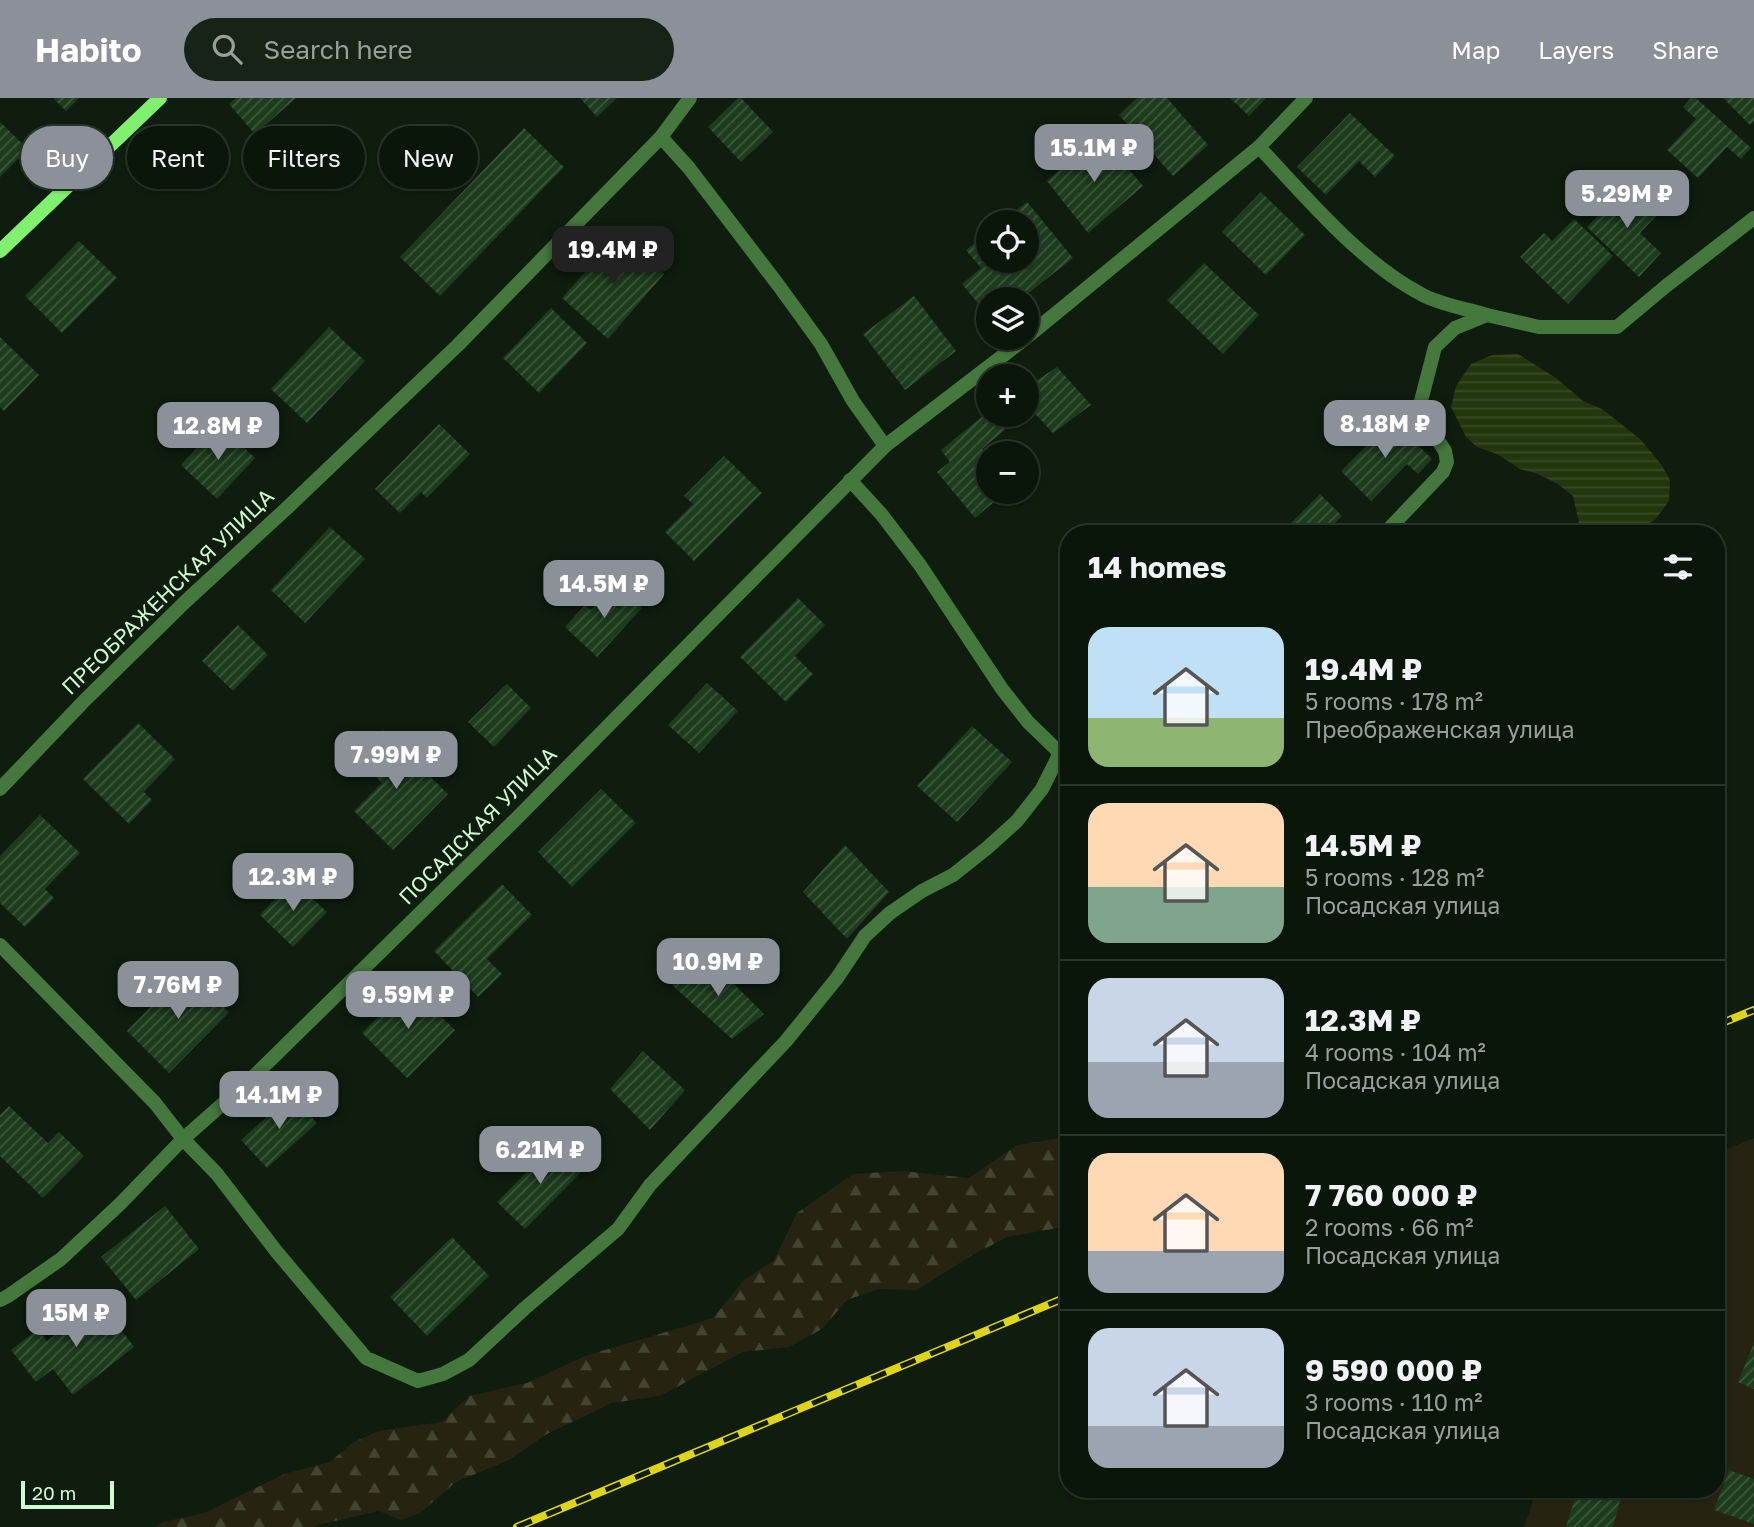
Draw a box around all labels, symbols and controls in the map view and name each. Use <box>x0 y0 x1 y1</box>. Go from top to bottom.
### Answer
search box <box>184 18 674 81</box>
text: Habito <box>35 30 142 69</box>
icon: search <box>208 30 246 68</box>
text: Search here <box>264 34 413 65</box>
text: Map <box>1451 35 1500 64</box>
text: Layers <box>1538 35 1614 64</box>
text: Share <box>1652 35 1719 64</box>
pin: 15.1M ₽ <box>1029 125 1159 184</box>
chip: Buy <box>21 126 113 189</box>
chip: Rent <box>127 126 229 189</box>
chip: Filters <box>243 126 365 189</box>
chip: New <box>379 126 478 189</box>
text: 15.1M ₽ <box>1051 133 1137 161</box>
pin: 5.29M ₽ <box>1562 170 1692 230</box>
text: 5.29M ₽ <box>1581 179 1673 207</box>
map controls <box>976 210 1039 504</box>
button: locate <box>976 210 1039 273</box>
pin: 19.4M ₽ <box>548 226 678 286</box>
text: 19.4M ₽ <box>568 235 658 263</box>
button: layers <box>976 287 1039 350</box>
button: + <box>976 364 1039 427</box>
pin: 8.18M ₽ <box>1320 400 1450 460</box>
pin: 12.8M ₽ <box>153 402 283 462</box>
text: 8.18M ₽ <box>1340 409 1430 437</box>
text: 12.8M ₽ <box>173 411 263 439</box>
button: − <box>976 441 1039 504</box>
street label: ПРЕОБРАЖЕНСКАЯ УЛИЦА <box>56 483 279 700</box>
icon: filters <box>1659 548 1697 586</box>
text: 14 homes <box>1088 549 1227 585</box>
pin: 14.5M ₽ <box>539 560 669 620</box>
text: 14.5M ₽ <box>559 569 649 597</box>
text: 19.4M ₽ <box>1305 651 1422 687</box>
icon: home <box>1144 655 1228 739</box>
text: 5 rooms · 178 m² <box>1305 687 1483 715</box>
text: Преображенская улица <box>1305 715 1574 743</box>
pin: 7.99M ₽ <box>331 732 461 791</box>
text: 7.99M ₽ <box>351 740 441 768</box>
street label: ПОСАДСКАЯ УЛИЦА <box>393 741 562 910</box>
text: 14.5M ₽ <box>1305 827 1422 863</box>
icon: home <box>1144 831 1228 915</box>
pin: 12.3M ₽ <box>228 854 358 913</box>
text: 12.3M ₽ <box>248 862 338 890</box>
text: 5 rooms · 128 m² <box>1305 863 1484 891</box>
text: Посадская улица <box>1305 891 1500 919</box>
pin: 10.9M ₽ <box>653 939 783 998</box>
text: 10.9M ₽ <box>673 947 763 975</box>
pin: 7.76M ₽ <box>113 962 243 1021</box>
text: 7.76M ₽ <box>134 970 222 998</box>
pin: 9.59M ₽ <box>343 972 473 1031</box>
text: 9.59M ₽ <box>362 980 454 1008</box>
text: 12.3M ₽ <box>1305 1002 1421 1038</box>
icon: home <box>1144 1006 1228 1090</box>
text: 4 rooms · 104 m² <box>1305 1038 1486 1066</box>
text: Посадская улица <box>1305 1066 1500 1094</box>
pin: 14.1M ₽ <box>214 1072 344 1131</box>
text: 14.1M ₽ <box>235 1080 323 1108</box>
pin: 6.21M ₽ <box>475 1126 605 1186</box>
text: 6.21M ₽ <box>495 1135 585 1163</box>
text: 7 760 000 ₽ <box>1305 1177 1478 1213</box>
icon: home <box>1144 1181 1228 1265</box>
text: 2 rooms · 66 m² <box>1305 1213 1474 1241</box>
text: Посадская улица <box>1305 1241 1500 1269</box>
pin: 15M ₽ <box>27 1290 125 1349</box>
text: 15M ₽ <box>42 1298 110 1326</box>
text: 9 590 000 ₽ <box>1305 1352 1482 1388</box>
icon: home <box>1144 1356 1228 1440</box>
text: 3 rooms · 110 m² <box>1305 1388 1482 1416</box>
text: Посадская улица <box>1305 1416 1500 1444</box>
scale bar <box>21 1478 114 1510</box>
text: 20 m <box>32 1481 76 1504</box>

